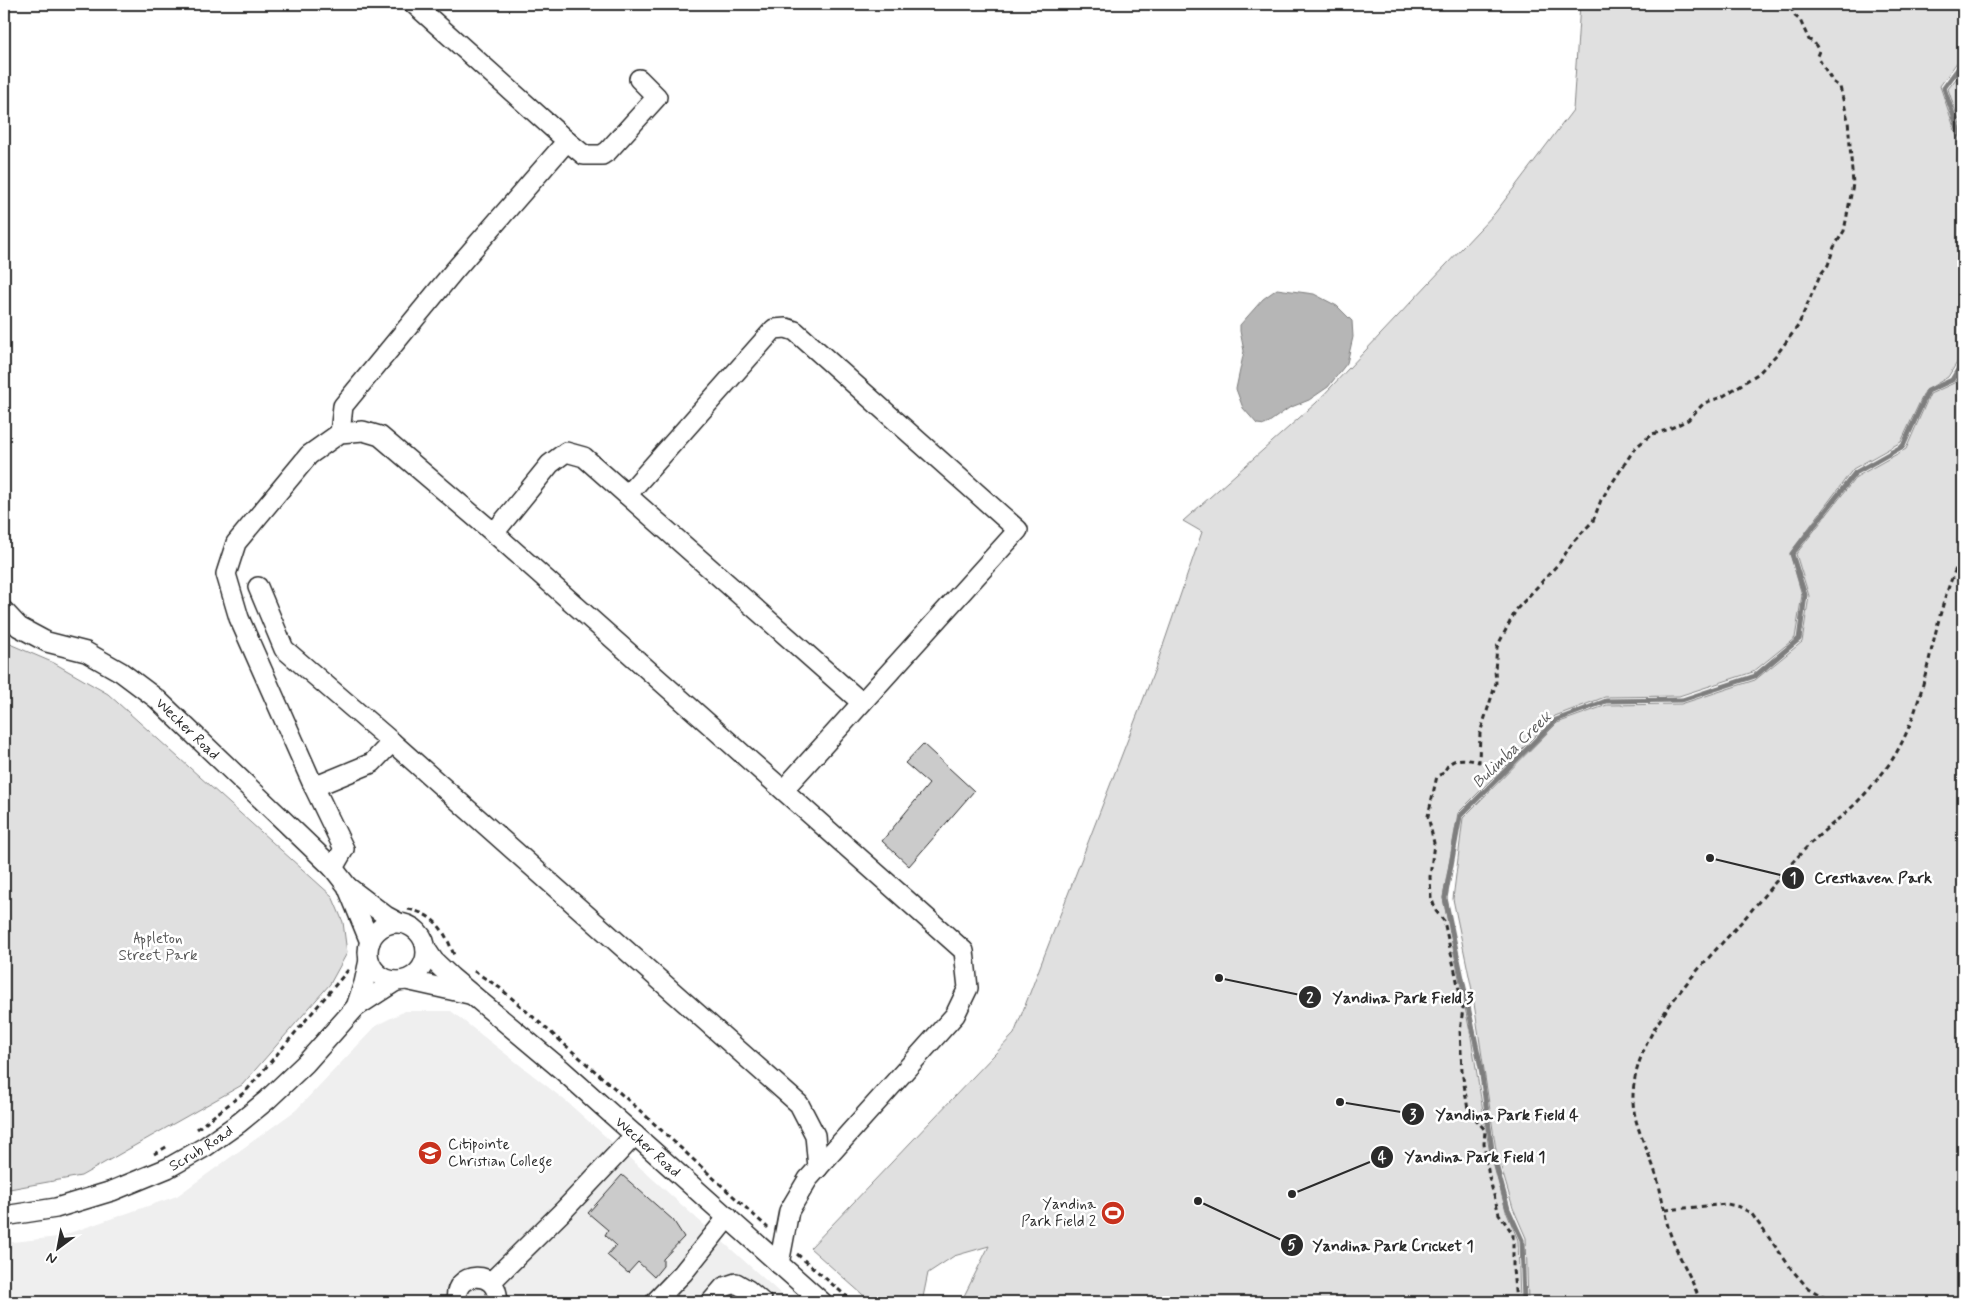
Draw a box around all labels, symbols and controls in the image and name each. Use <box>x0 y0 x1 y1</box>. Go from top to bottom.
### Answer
street label: Wecker Road <box>151 694 224 765</box>
water label: Bulimba Creek <box>1468 706 1557 793</box>
callout: Cresthaven Park <box>1780 862 1941 893</box>
text: Cresthaven Park <box>1814 868 1932 889</box>
text: 1 <box>1790 869 1796 889</box>
park label: Appleton Street Park <box>118 929 198 966</box>
callout: Yandina Park Field 3 <box>1297 982 1483 1013</box>
text: Yandina Park Field 3 <box>1333 988 1474 1009</box>
text: 2 <box>1306 989 1314 1009</box>
callout: Yandina Park Field 4 <box>1401 1099 1589 1130</box>
text: Yandina Park Field 4 <box>1436 1105 1579 1126</box>
text: 3 <box>1410 1106 1417 1126</box>
street label: Wecker Road <box>610 1113 685 1182</box>
street label: Scrub Road <box>166 1121 237 1176</box>
place label: Citipointe Christian College <box>448 1135 552 1173</box>
school or university icon: Citipointe Christian College <box>417 1140 443 1166</box>
callout: Yandina Park Field 1 <box>1369 1141 1555 1172</box>
text: Yandina Park Field 1 <box>1405 1147 1545 1168</box>
text: 4 <box>1378 1148 1387 1168</box>
place label: Yandina Park Field 2 <box>1021 1195 1097 1232</box>
sports icon: Yandina Park Field 2 <box>1100 1200 1126 1226</box>
north arrow <box>32 1224 82 1274</box>
callout: Yandina Park Cricket 1 <box>1279 1230 1483 1261</box>
text: 5 <box>1287 1236 1297 1256</box>
text: Yandina Park Cricket 1 <box>1312 1236 1474 1257</box>
text: N <box>43 1248 60 1268</box>

